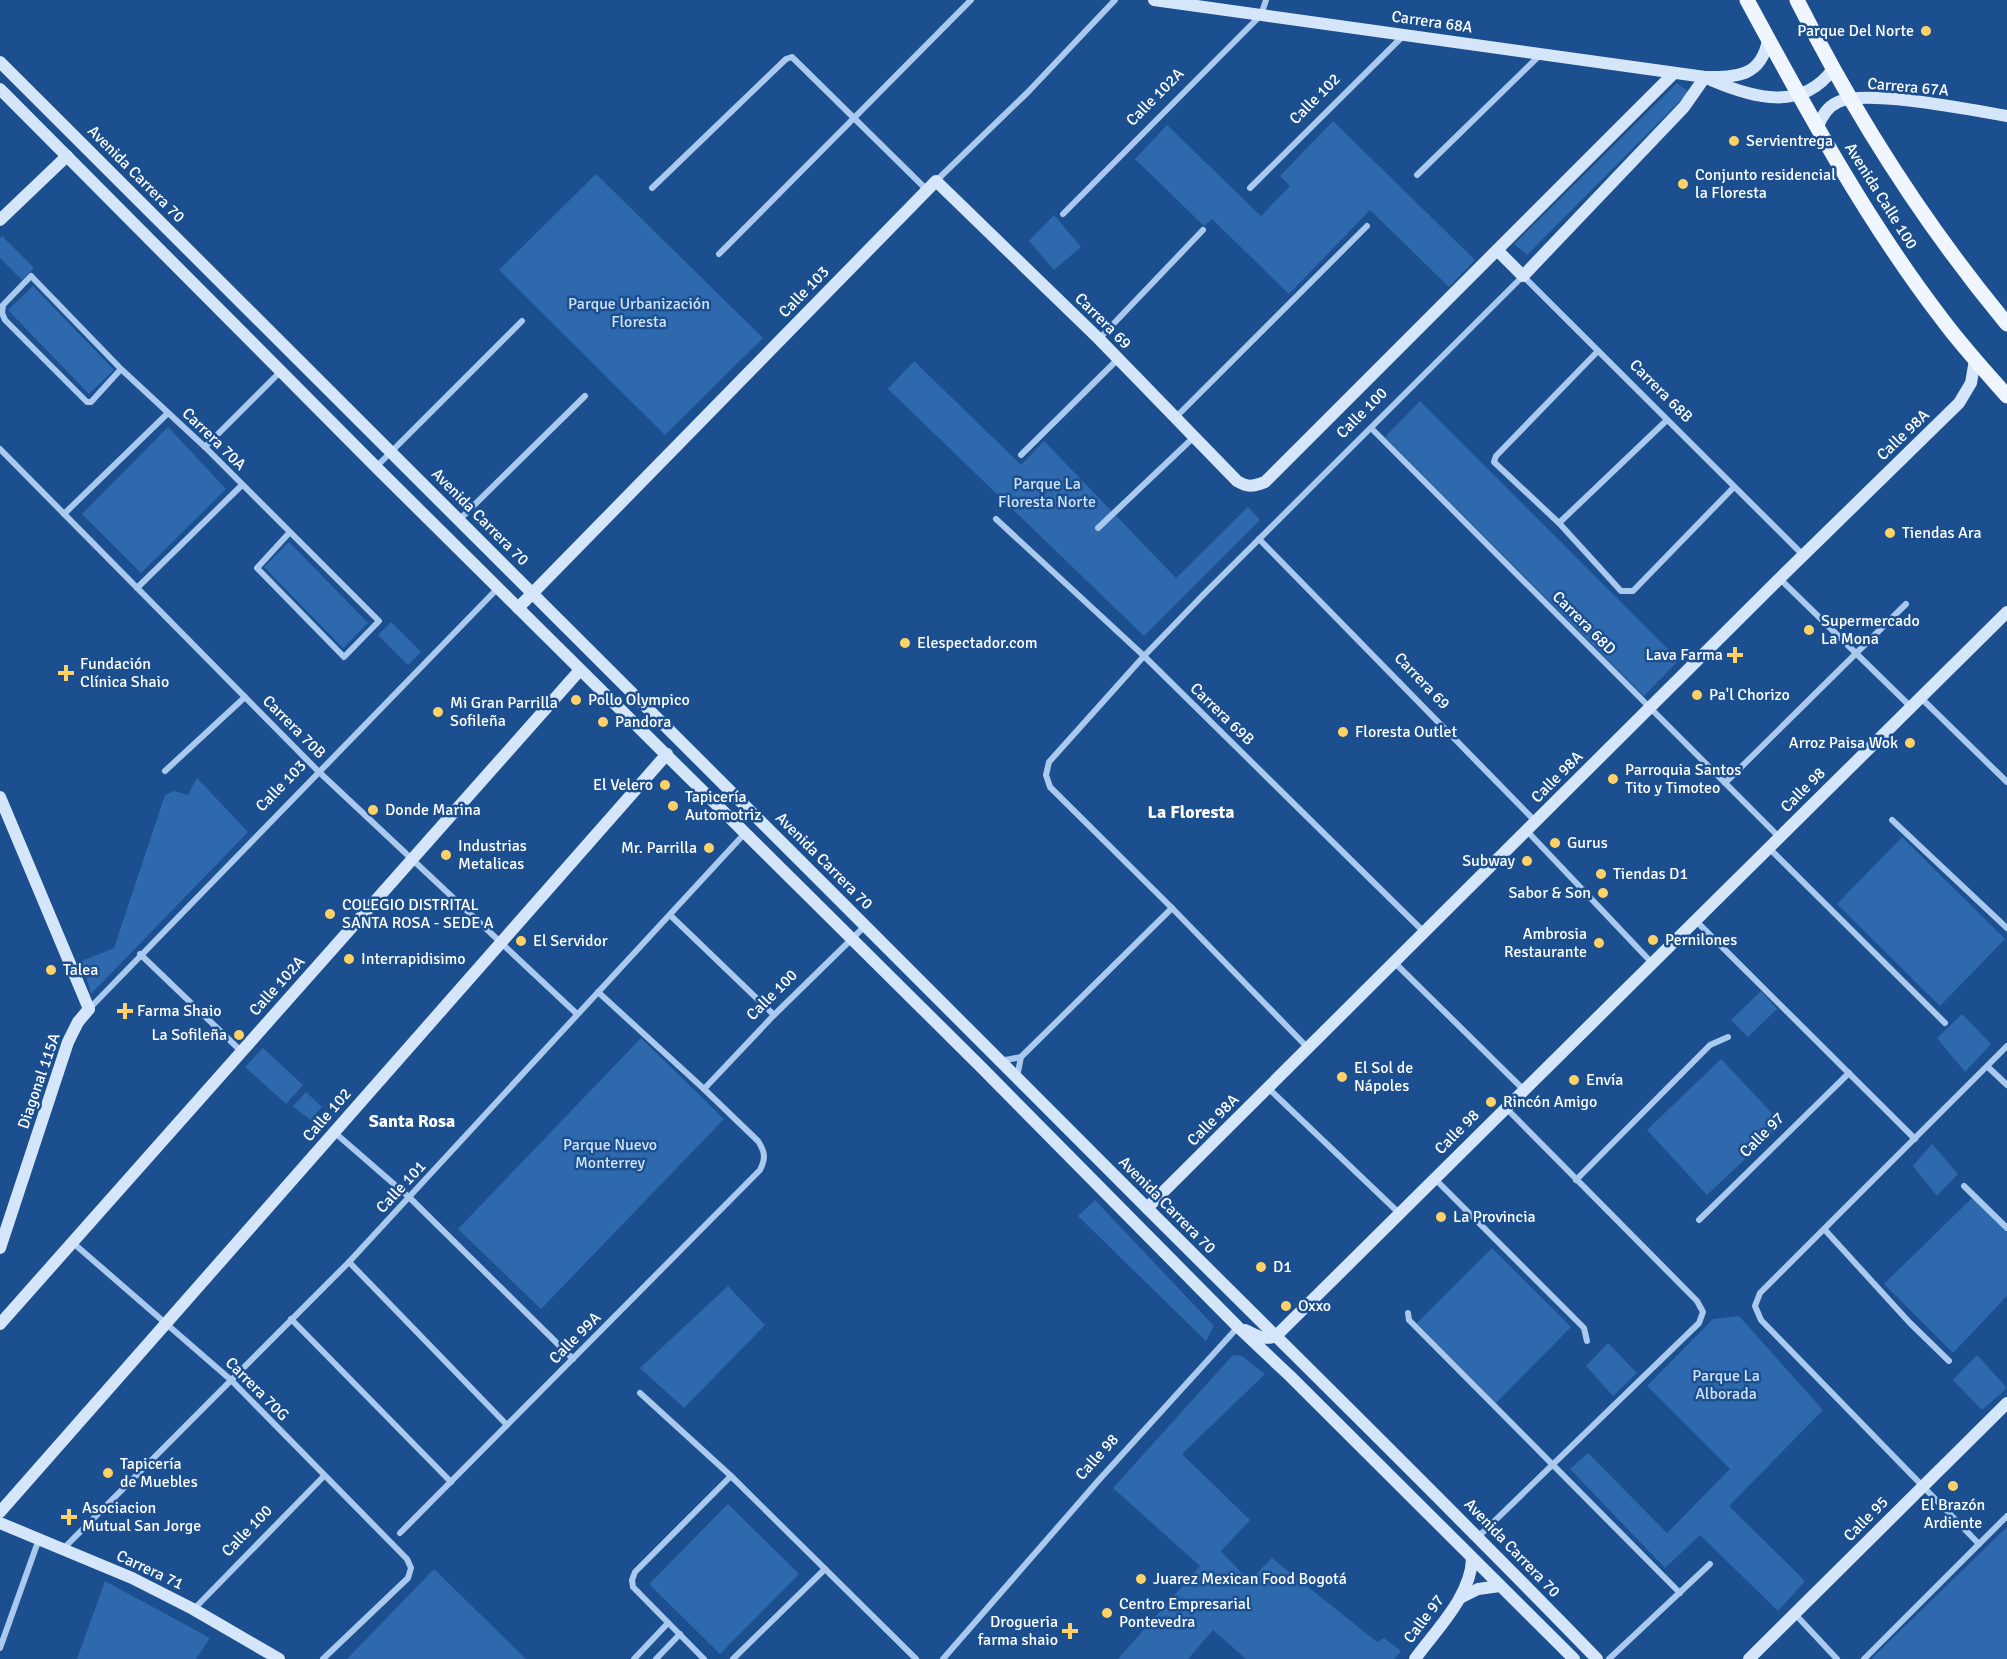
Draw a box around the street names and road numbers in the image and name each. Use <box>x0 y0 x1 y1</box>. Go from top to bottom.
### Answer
street label: Carrera 68A <box>1390 6 1474 38</box>
street label: Calle 102A <box>1122 64 1188 130</box>
street label: Calle 102 <box>1285 69 1345 129</box>
street label: Carrera 67A <box>1866 73 1950 101</box>
street label: Avenida Carrera 70 <box>83 121 189 227</box>
street label: Avenida Calle 100 <box>1840 139 1922 253</box>
street label: Calle 103 <box>775 262 833 322</box>
street label: Carrera 69 <box>1071 289 1135 353</box>
street label: Carrera 68B <box>1625 355 1697 427</box>
street label: Calle 100 <box>1332 383 1392 443</box>
street label: Carrera 70A <box>178 403 250 475</box>
street label: Calle 98A <box>1873 405 1934 465</box>
street label: Avenida Carrera 70 <box>427 464 533 570</box>
street label: Carrera 68D <box>1548 587 1620 659</box>
street label: Carrera 69 <box>1390 648 1454 714</box>
street label: Carrera 69B <box>1186 678 1258 750</box>
street label: Carrera 70B <box>258 691 330 763</box>
street label: Calle 98A <box>1527 747 1587 807</box>
street label: Calle 103 <box>252 756 310 816</box>
street label: Calle 98 <box>1776 763 1830 817</box>
street label: Avenida Carrera 70 <box>771 808 877 914</box>
street label: Calle 102A <box>245 952 309 1020</box>
street label: Calle 100 <box>742 965 802 1025</box>
street label: Diagonal 115A <box>13 1030 65 1132</box>
street label: Calle 102 <box>298 1084 356 1146</box>
street label: Calle 98A <box>1183 1090 1243 1150</box>
street label: Calle 98 <box>1430 1105 1484 1159</box>
street label: Calle 97 <box>1735 1108 1789 1162</box>
street label: Avenida Carrera 70 <box>1114 1152 1220 1258</box>
street label: Calle 101 <box>372 1157 430 1217</box>
street label: Calle 99A <box>545 1308 605 1368</box>
street label: Carrera 70G <box>221 1353 293 1425</box>
street label: Calle 98 <box>1071 1430 1123 1484</box>
street label: Calle 95 <box>1839 1492 1893 1546</box>
street label: Avenida Carrera 70 <box>1460 1494 1564 1602</box>
street label: Calle 100 <box>218 1501 276 1561</box>
street label: Carrera 71 <box>113 1546 187 1594</box>
street label: Calle 97 <box>1399 1591 1449 1647</box>

